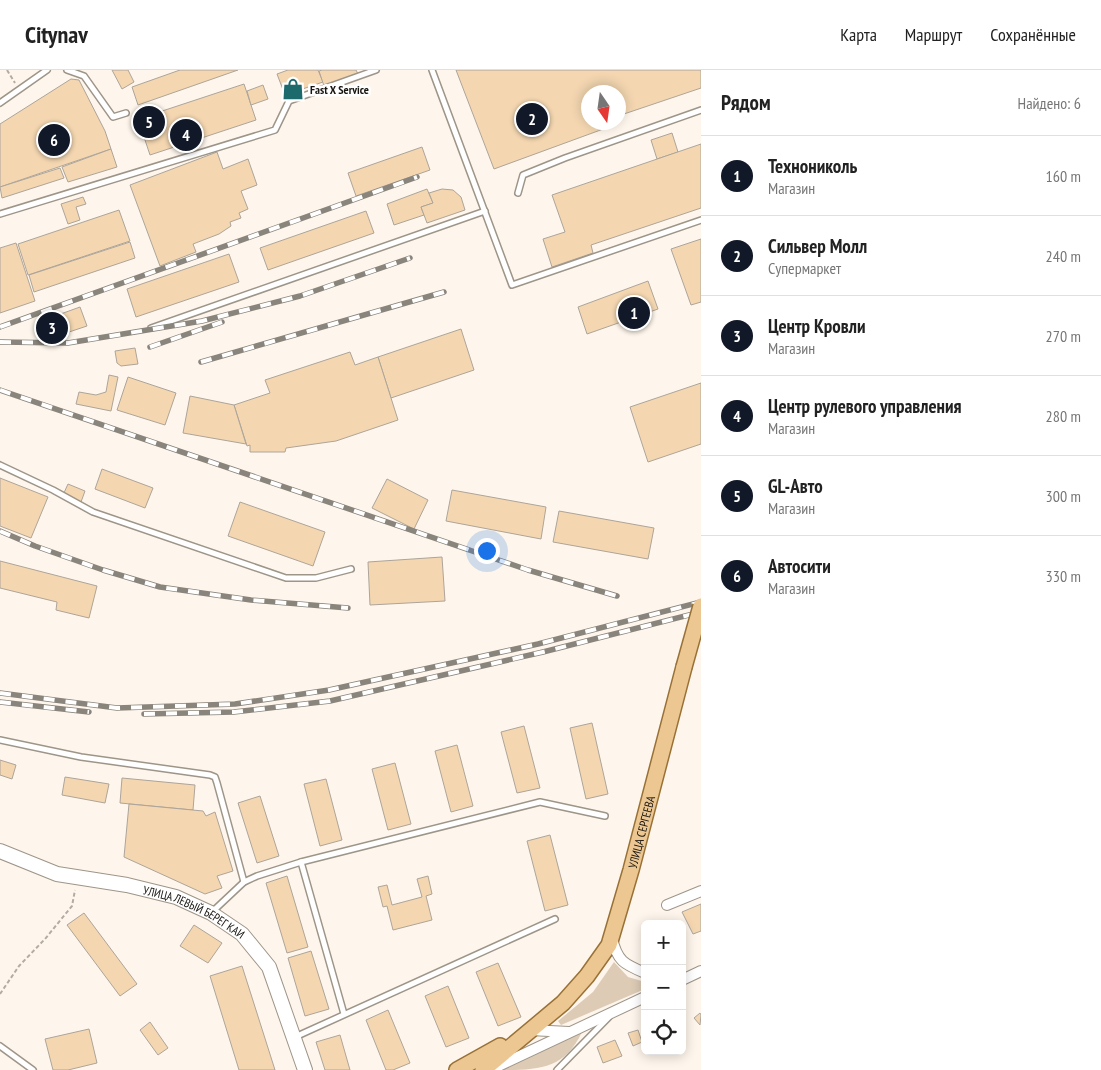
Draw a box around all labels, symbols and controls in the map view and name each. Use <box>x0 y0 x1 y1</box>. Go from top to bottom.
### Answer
text: Citynav <box>25 19 88 50</box>
text: Карта <box>840 23 877 46</box>
text: Маршрут <box>905 23 962 46</box>
text: Сохранённые <box>990 23 1076 46</box>
shop icon: Fast X Service <box>280 76 306 102</box>
place label: Fast X Service <box>310 82 369 97</box>
north arrow <box>581 85 626 130</box>
text: Рядом <box>721 89 771 116</box>
text: Найдено: 6 <box>1018 93 1081 113</box>
pin: 2 <box>516 100 548 138</box>
pin: 5 <box>133 103 165 141</box>
pin: 4 <box>170 116 202 154</box>
pin: 6 <box>38 121 70 159</box>
text: Технониколь <box>768 154 857 178</box>
text: 1 <box>733 166 741 186</box>
text: 160 m <box>1046 166 1081 186</box>
text: Магазин <box>768 178 815 198</box>
text: Сильвер Молл <box>768 234 867 258</box>
text: 2 <box>733 246 741 266</box>
text: 240 m <box>1046 246 1081 266</box>
text: Супермаркет <box>768 258 841 278</box>
pin: 1 <box>618 294 650 332</box>
pin: 3 <box>36 309 68 347</box>
text: Центр Кровли <box>768 314 866 338</box>
text: 3 <box>733 326 741 346</box>
text: 270 m <box>1046 326 1081 346</box>
text: Магазин <box>768 338 815 358</box>
text: Центр рулевого управления <box>768 394 962 418</box>
text: 4 <box>733 406 741 426</box>
text: 280 m <box>1046 406 1081 426</box>
text: Магазин <box>768 418 815 438</box>
text: GL-Авто <box>768 474 823 498</box>
text: 5 <box>733 486 741 506</box>
text: 300 m <box>1046 486 1081 506</box>
text: Магазин <box>768 498 815 518</box>
your location <box>474 538 500 564</box>
text: Автосити <box>768 554 831 578</box>
text: 6 <box>733 566 741 586</box>
text: 330 m <box>1046 566 1081 586</box>
text: Магазин <box>768 578 815 598</box>
street label: УЛИЦА СЕРГЕЕВА <box>624 794 658 870</box>
street label: УЛИЦА ЛЕВЫЙ БЕРЕГ КАИ <box>142 882 248 941</box>
map controls <box>641 920 686 1055</box>
button: + <box>641 920 686 965</box>
button: − <box>641 965 686 1010</box>
button: locate <box>641 1010 686 1055</box>

